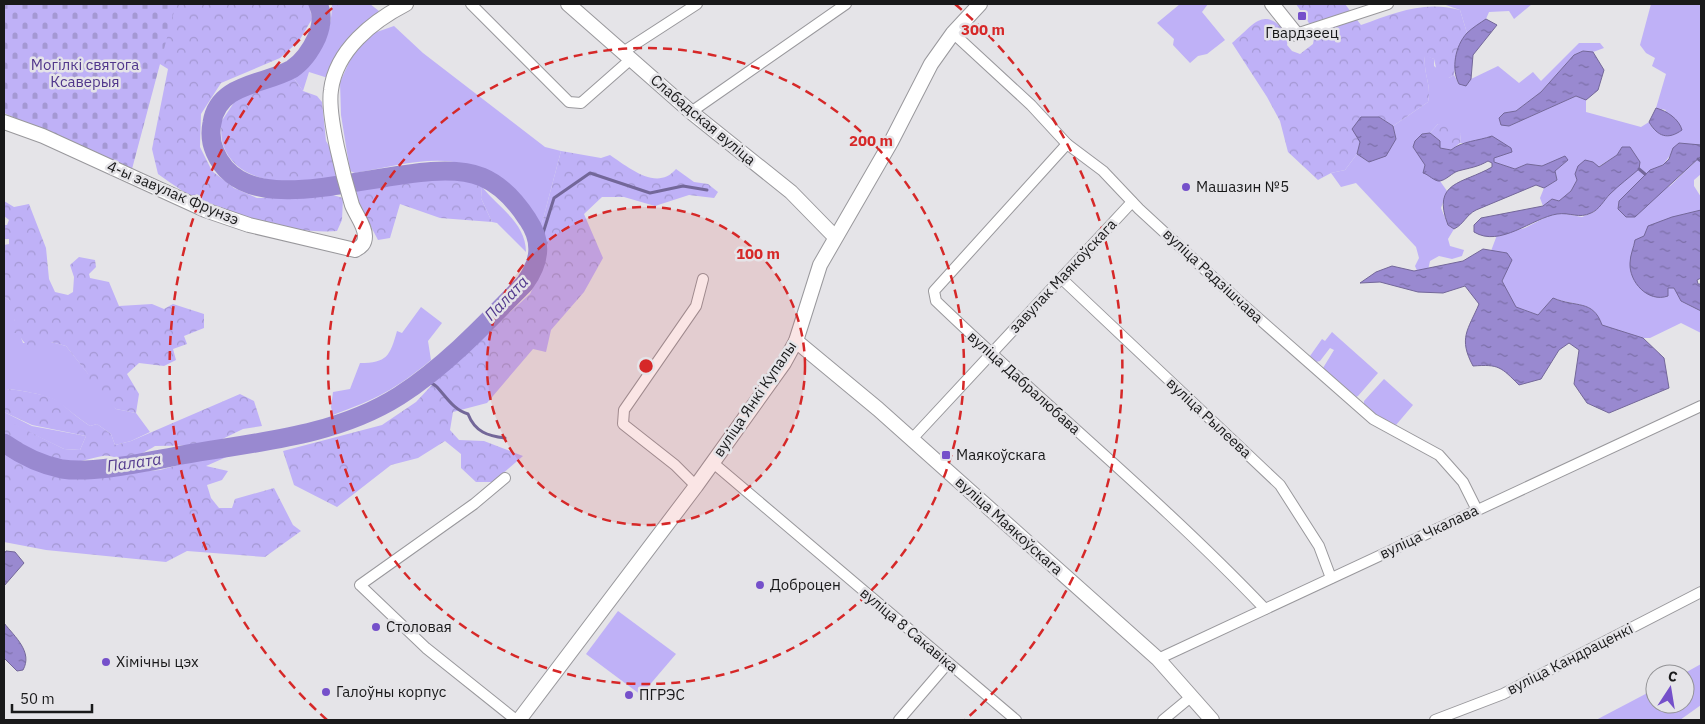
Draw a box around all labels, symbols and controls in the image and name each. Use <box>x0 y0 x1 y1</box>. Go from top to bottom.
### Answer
marker: Гвардзеец <box>1296 10 1308 22</box>
text: 300 m <box>961 20 1005 39</box>
place label: Гвардзеец <box>1265 23 1339 42</box>
park label: Могілкі святога Ксаверыя <box>31 55 139 91</box>
street label: Слабадская вуліца <box>647 70 760 169</box>
text: 200 m <box>849 131 893 150</box>
street label: 4-ы завулак Фрунзэ <box>104 156 242 229</box>
place label: Машазин №5 <box>1196 177 1289 196</box>
marker: Машазин №5 <box>1180 181 1192 193</box>
street label: завулак Маякоўскага <box>1005 215 1120 337</box>
street label: вуліца Радзішчава <box>1159 224 1267 327</box>
text: 100 m <box>736 244 780 263</box>
water label: Палата <box>480 271 532 325</box>
street label: вуліца Дабралюбава <box>964 327 1085 438</box>
street label: вуліца Янкі Купалы <box>709 337 800 460</box>
centre of rings <box>637 357 655 375</box>
street label: вуліца Рылеева <box>1163 373 1256 462</box>
place label: Маякоўскага <box>956 445 1046 464</box>
water label: Палата <box>106 448 162 476</box>
marker: Маякоўскага <box>940 449 952 461</box>
street label: вуліца Маякоўскага <box>952 472 1067 579</box>
street label: вуліца Чкалава <box>1376 500 1481 563</box>
place label: Доброцен <box>770 575 841 594</box>
marker: Доброцен <box>754 579 766 591</box>
street label: вуліца 8 Сакавіка <box>856 583 962 676</box>
place label: Столовая <box>386 617 452 636</box>
street label: вуліца Кандраценкі <box>1504 619 1636 699</box>
marker: Столовая <box>370 621 382 633</box>
place label: Хімічны цэх <box>116 652 199 671</box>
marker: Хімічны цэх <box>100 656 112 668</box>
north arrow <box>1645 664 1695 714</box>
text: С <box>1666 667 1679 686</box>
scale bar <box>12 682 92 714</box>
place label: Галоўны корпус <box>336 682 447 701</box>
place label: ПГРЭС <box>639 685 685 704</box>
marker: Галоўны корпус <box>320 686 332 698</box>
text: 50 m <box>20 689 55 708</box>
marker: ПГРЭС <box>623 689 635 701</box>

